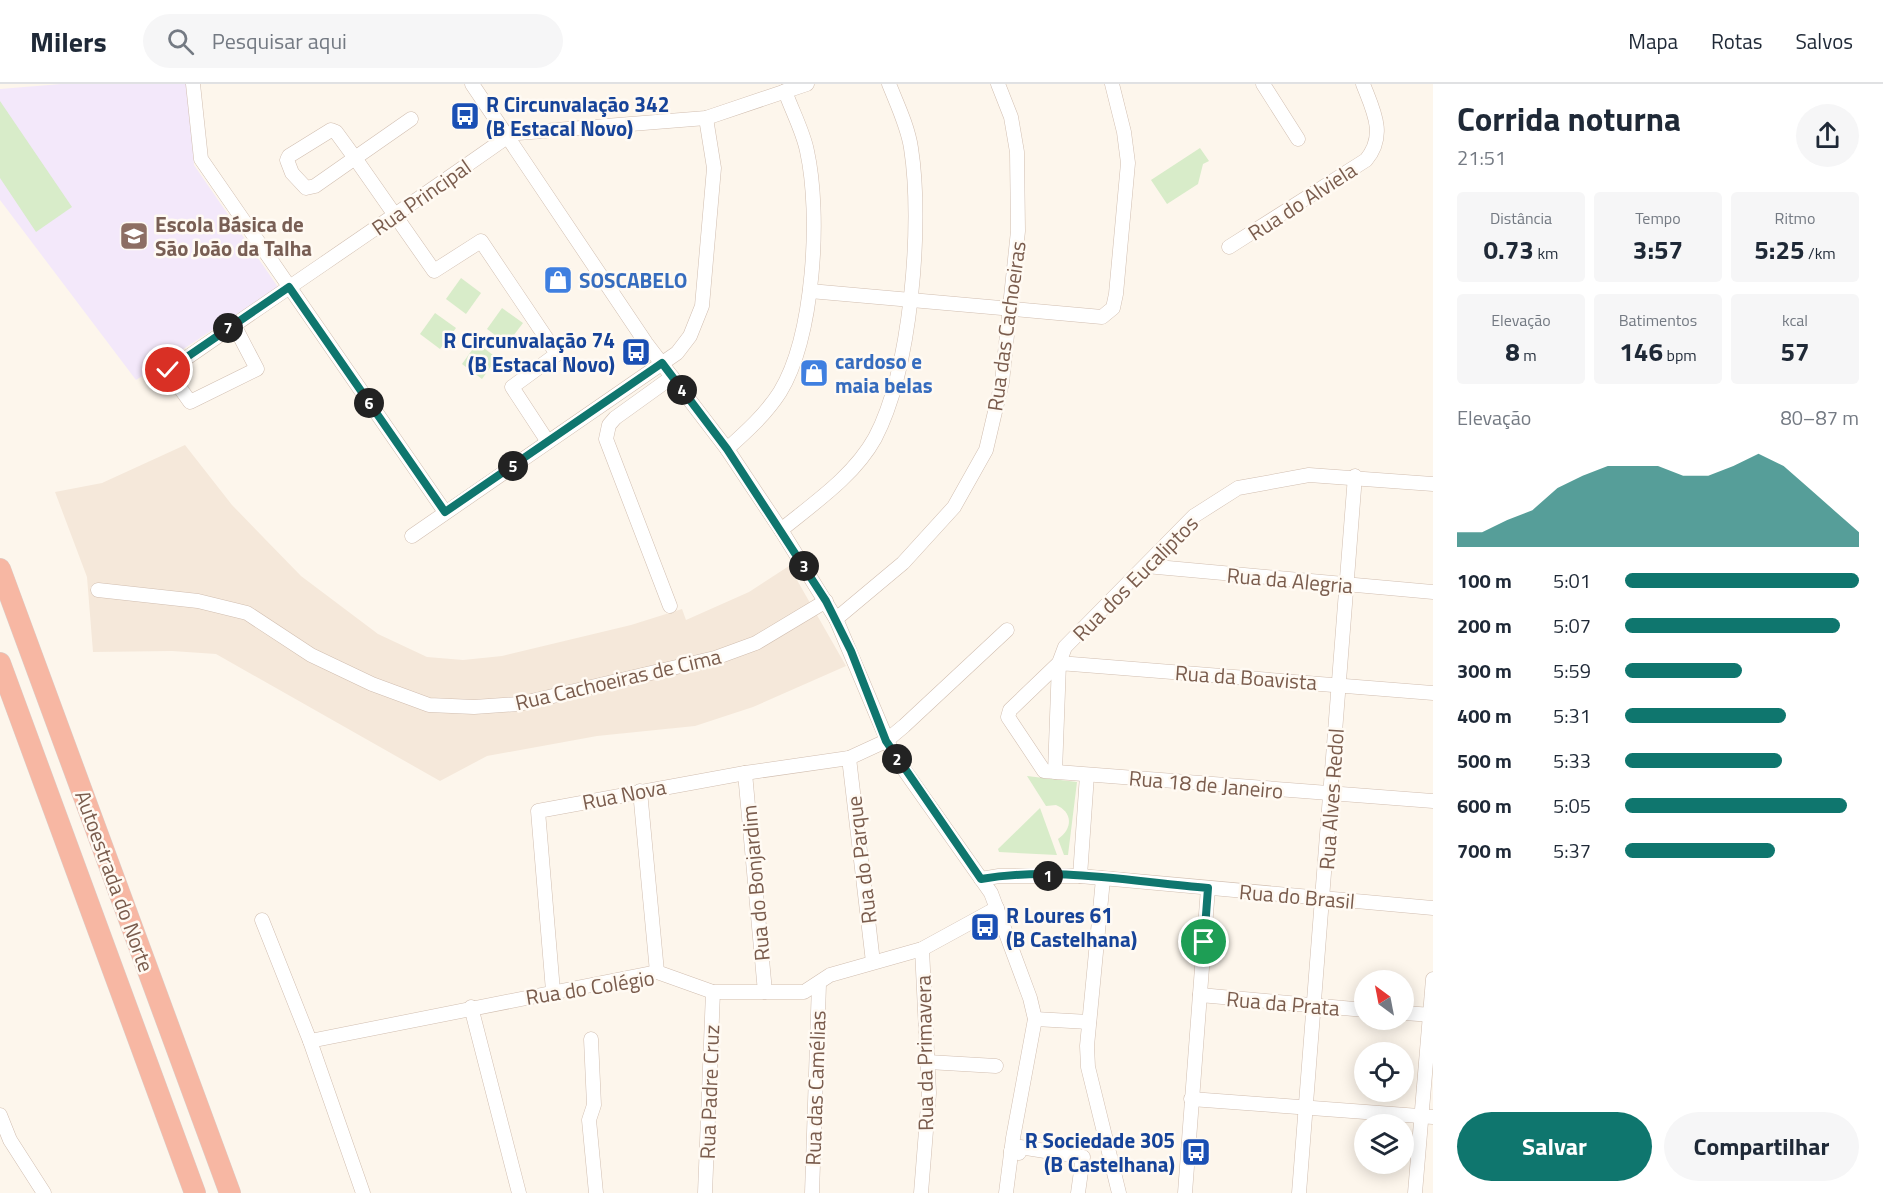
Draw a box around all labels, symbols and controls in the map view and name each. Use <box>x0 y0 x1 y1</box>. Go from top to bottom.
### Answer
search box <box>143 14 563 68</box>
text: Milers <box>30 20 107 63</box>
text: Pesquisar aqui <box>212 24 347 58</box>
icon: search <box>164 25 197 58</box>
text: Mapa <box>1628 25 1678 57</box>
text: Rotas <box>1711 25 1762 57</box>
text: Salvos <box>1795 25 1853 57</box>
place label: R Circunvalação 342 (B Estacal Novo) <box>486 88 669 144</box>
text: Corrida noturna <box>1457 94 1681 144</box>
bus stop icon: R Circunvalação 342 (B Estacal Novo) <box>449 100 481 132</box>
button: share <box>1796 104 1859 167</box>
text: 21:51 <box>1457 142 1506 173</box>
street label: Rua Principal <box>365 151 477 243</box>
street label: Rua do Alviela <box>1241 154 1363 248</box>
text: Distância <box>1490 206 1552 230</box>
text: Tempo <box>1635 206 1681 230</box>
text: Ritmo <box>1775 206 1815 230</box>
place label: Escola Básica de São João da Talha <box>155 208 312 264</box>
school or university icon: Escola Básica de São João da Talha <box>118 220 150 252</box>
text: 0.73 <box>1484 230 1534 269</box>
text: 3:57 <box>1633 230 1683 269</box>
text: 5:25 <box>1754 230 1805 269</box>
street label: Rua das Cachoeiras <box>978 239 1034 413</box>
text: km <box>1534 241 1558 265</box>
text: /km <box>1805 241 1836 265</box>
shop icon: SOSCABELO <box>542 264 574 296</box>
place label: SOSCABELO <box>579 264 688 296</box>
text: Elevação <box>1491 308 1551 332</box>
text: Batimentos <box>1619 308 1697 332</box>
text: kcal <box>1782 308 1808 332</box>
pin: 7 <box>213 313 243 343</box>
text: 7 <box>224 316 232 340</box>
place label: R Circunvalação 74 (B Estacal Novo) <box>443 324 615 380</box>
text: 8 <box>1505 332 1520 371</box>
text: 146 <box>1619 332 1663 371</box>
text: 57 <box>1780 332 1810 371</box>
bus stop icon: R Circunvalação 74 (B Estacal Novo) <box>620 336 652 368</box>
text: m <box>1520 343 1537 367</box>
text: bpm <box>1663 343 1697 367</box>
pin <box>142 344 193 395</box>
place label: cardoso e maia belas <box>835 345 933 401</box>
icon: check <box>151 353 184 386</box>
shop icon: cardoso e maia belas <box>798 357 830 389</box>
pin: 4 <box>667 375 697 405</box>
text: 4 <box>678 378 686 402</box>
pin: 6 <box>354 388 384 418</box>
text: 6 <box>365 391 373 415</box>
text: Elevação <box>1457 402 1531 433</box>
text: 80–87 m <box>1780 402 1859 433</box>
pin: 5 <box>498 451 528 481</box>
text: 5 <box>509 454 517 478</box>
street label: Rua dos Eucaliptos <box>1065 508 1205 648</box>
pin: 3 <box>789 551 819 581</box>
text: 3 <box>800 554 808 578</box>
street label: Rua da Alegria <box>1226 559 1355 601</box>
text: 100 m <box>1457 565 1512 596</box>
text: 5:01 <box>1553 565 1591 596</box>
text: 200 m <box>1457 610 1512 641</box>
text: 5:07 <box>1553 610 1591 641</box>
street label: Rua Cachoeiras de Cima <box>512 640 725 718</box>
text: 300 m <box>1457 655 1512 686</box>
text: 5:59 <box>1553 655 1591 686</box>
street label: Rua da Boavista <box>1174 656 1319 698</box>
text: 400 m <box>1457 700 1512 731</box>
text: 5:31 <box>1553 700 1591 731</box>
street label: Rua Alves Redol <box>1310 727 1352 871</box>
pin: 2 <box>882 744 912 774</box>
text: 500 m <box>1457 745 1512 776</box>
text: 5:33 <box>1553 745 1591 776</box>
text: 2 <box>893 747 901 771</box>
street label: Rua 18 de Janeiro <box>1127 761 1285 807</box>
street label: Rua Nova <box>579 770 669 818</box>
street label: Autoestrada do Norte <box>67 786 163 976</box>
text: 600 m <box>1457 790 1512 821</box>
text: 5:05 <box>1553 790 1591 821</box>
street label: Rua do Parque <box>837 794 885 926</box>
street label: Rua do Bonjardim <box>732 804 778 962</box>
text: 700 m <box>1457 835 1512 866</box>
text: 5:37 <box>1553 835 1591 866</box>
pin: 1 <box>1033 861 1063 891</box>
text: 1 <box>1044 864 1052 888</box>
street label: Rua do Brasil <box>1238 875 1356 917</box>
place label: R Loures 61 (B Castelhana) <box>1006 899 1137 955</box>
bus stop icon: R Loures 61 (B Castelhana) <box>969 911 1001 943</box>
pin <box>1178 916 1229 967</box>
icon: arrive <box>1187 925 1220 958</box>
street label: Rua do Colégio <box>523 961 657 1013</box>
north arrow <box>1354 970 1414 1030</box>
map controls <box>1354 970 1414 1174</box>
street label: Rua da Primavera <box>907 974 941 1131</box>
street label: Rua da Prata <box>1225 982 1341 1024</box>
street label: Rua das Camélias <box>796 1010 834 1166</box>
street label: Rua Padre Cruz <box>691 1024 727 1160</box>
button: locate <box>1354 1042 1414 1102</box>
button: Salvar <box>1457 1112 1652 1181</box>
button: Compartilhar <box>1664 1112 1859 1181</box>
button: layers <box>1354 1114 1414 1174</box>
place label: R Sociedade 305 (B Castelhana) <box>1025 1124 1175 1180</box>
bus stop icon: R Sociedade 305 (B Castelhana) <box>1180 1136 1212 1168</box>

